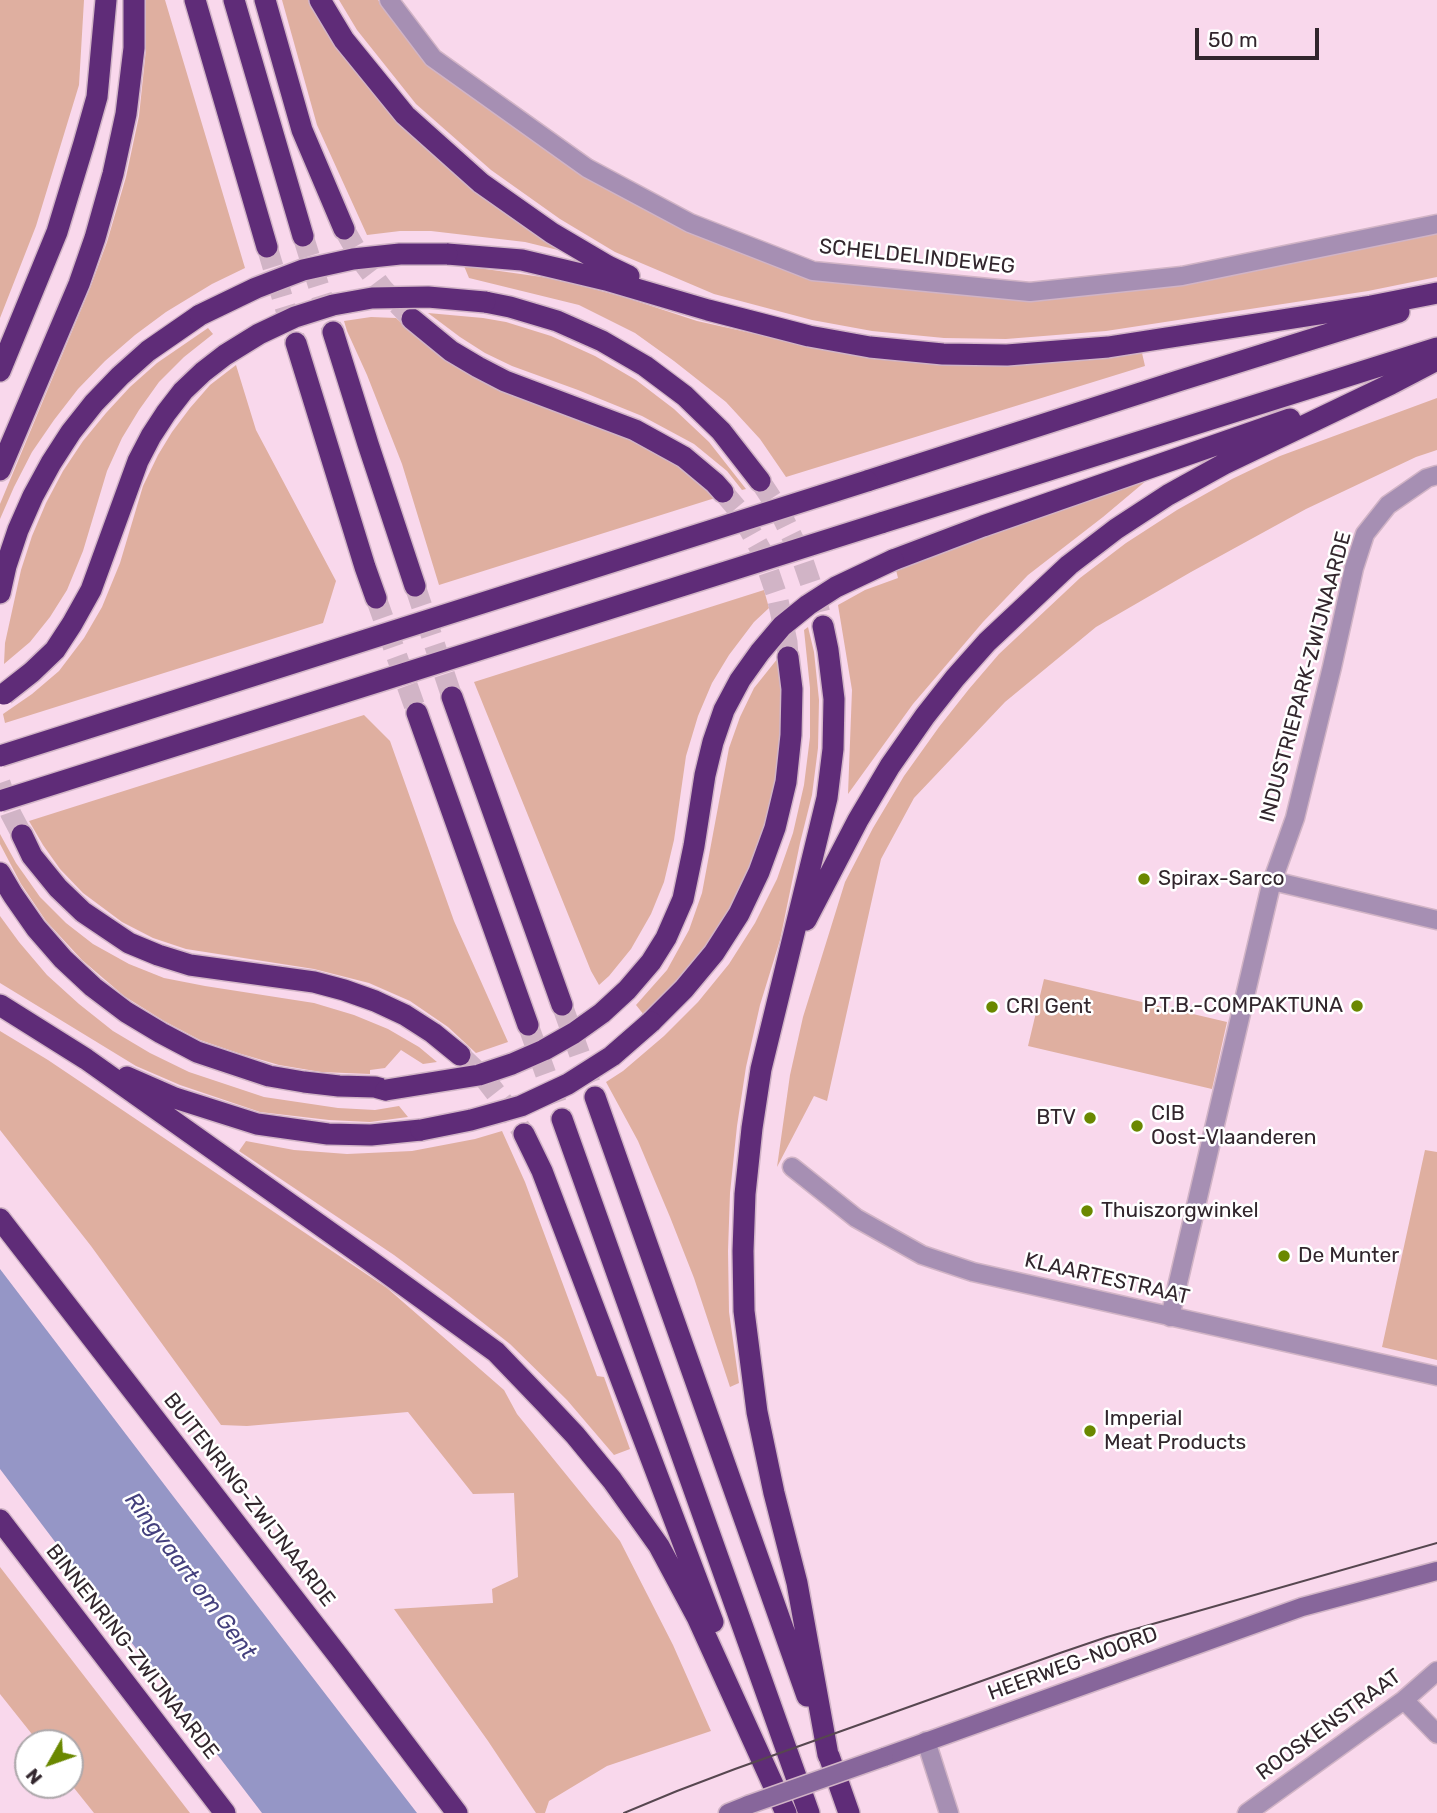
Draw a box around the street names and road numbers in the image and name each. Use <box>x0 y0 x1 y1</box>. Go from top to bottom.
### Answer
street label: SCHELDELINDEWEG <box>818 234 1016 280</box>
street label: INDUSTRIEPARK-ZWIJNAARDE <box>1255 529 1357 825</box>
street label: KLAARTESTRAAT <box>1022 1248 1192 1310</box>
street label: BUITENRING-ZWIJNAARDE <box>158 1388 340 1612</box>
street label: BINNENRING-ZWIJNAARDE <box>40 1539 224 1765</box>
street label: HEERWEG-NOORD <box>985 1622 1161 1706</box>
street label: ROOSKENSTRAAT <box>1252 1664 1406 1786</box>

